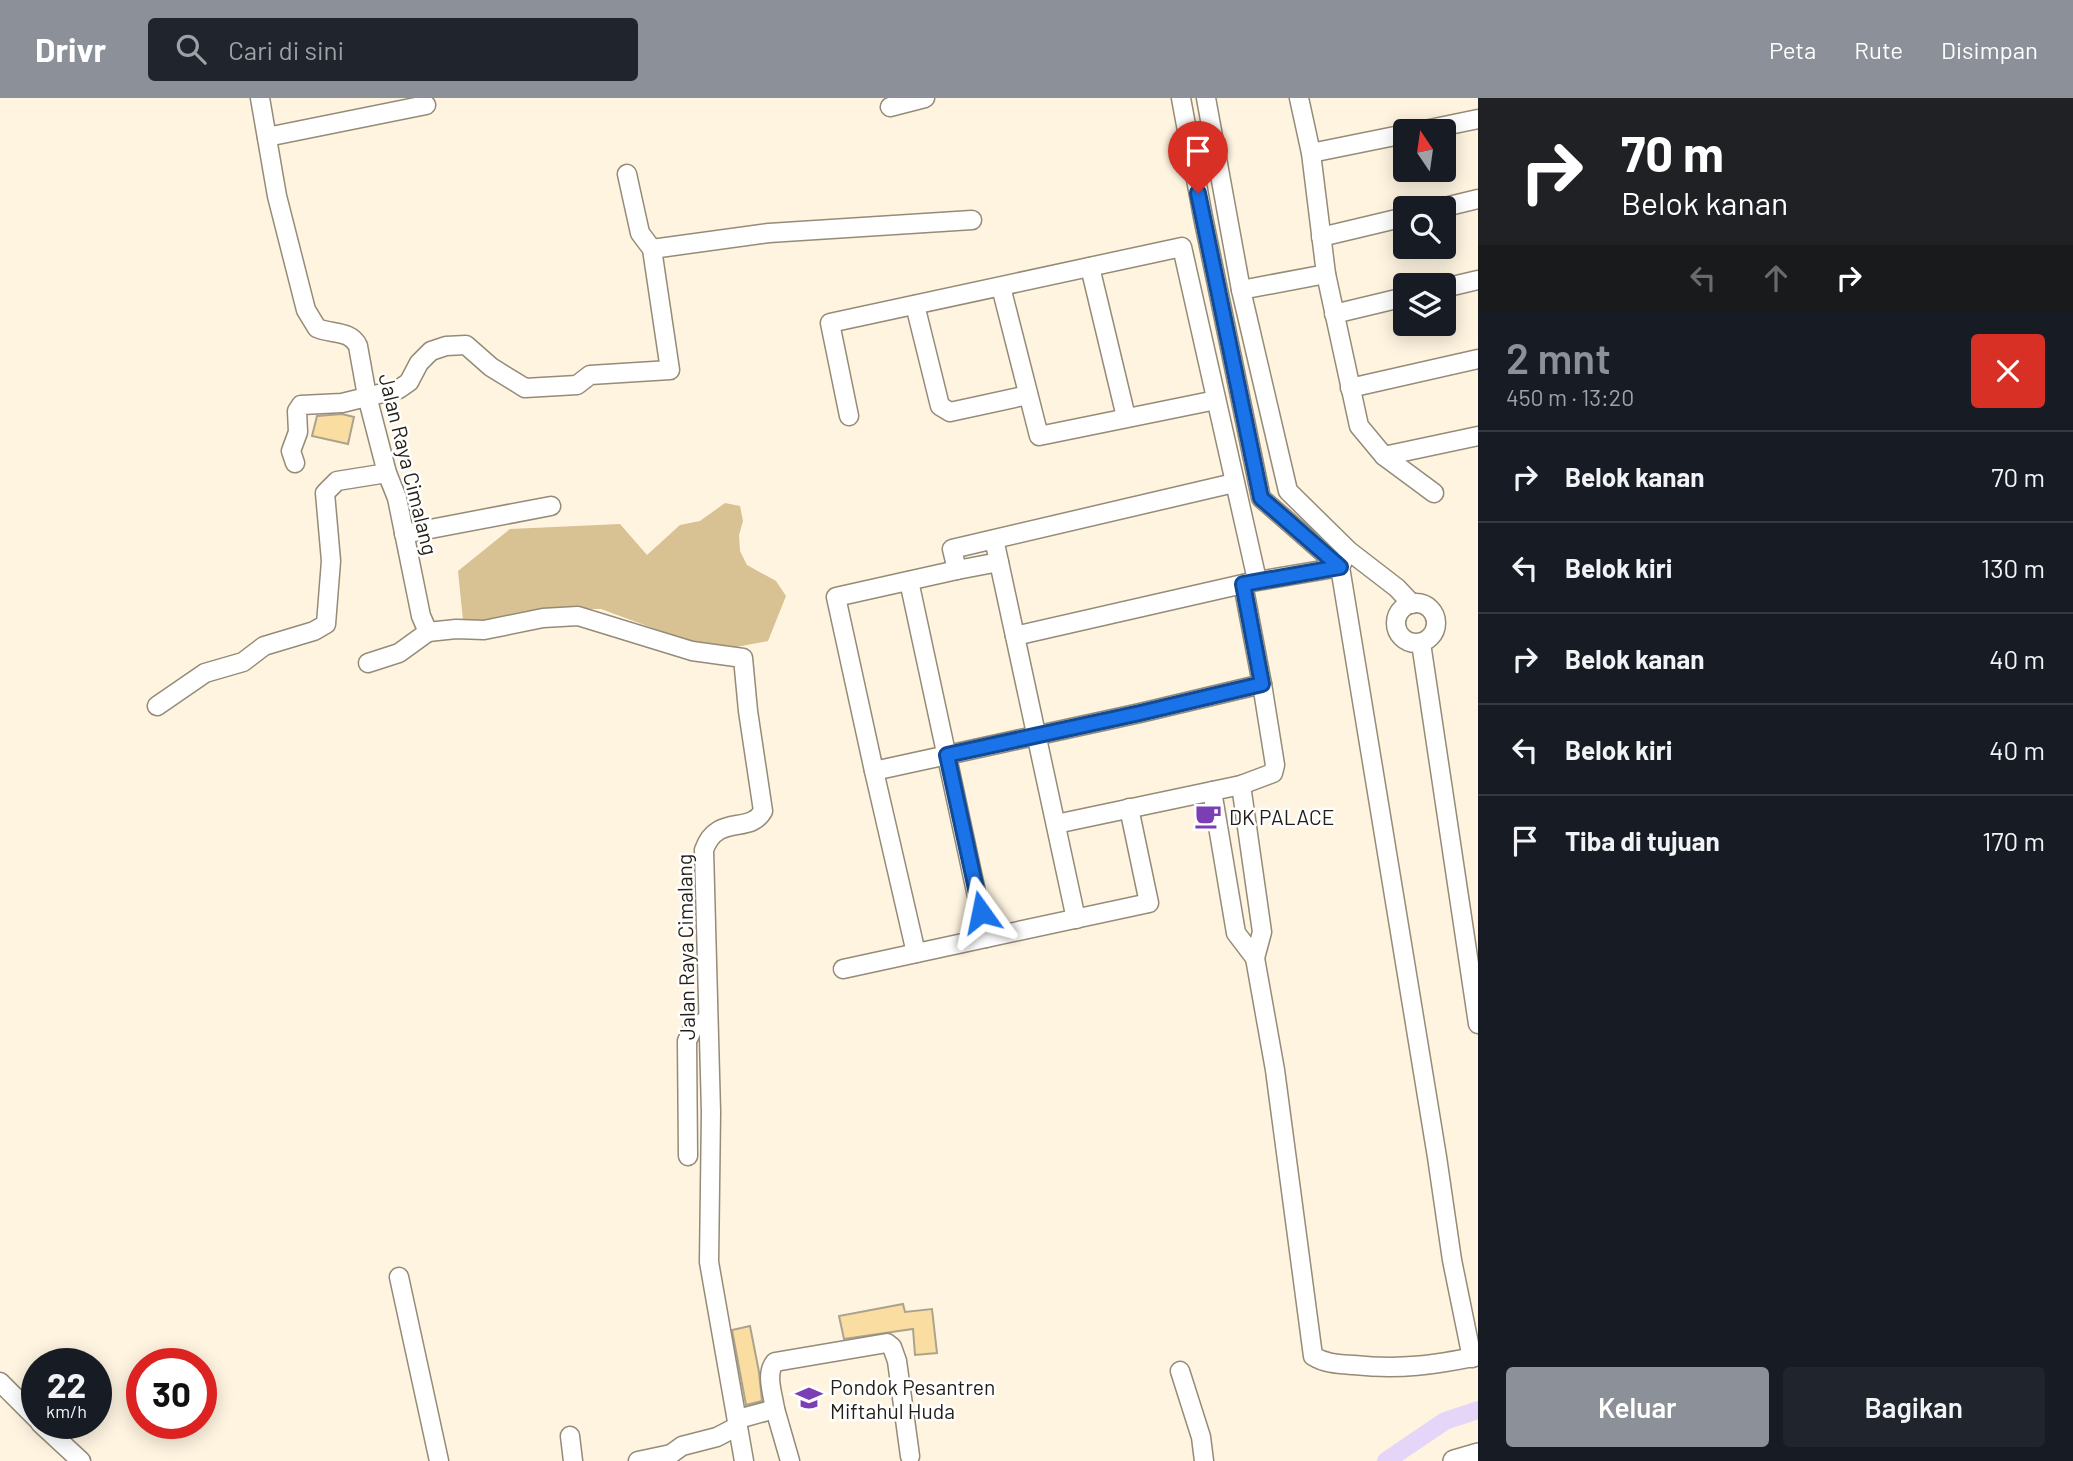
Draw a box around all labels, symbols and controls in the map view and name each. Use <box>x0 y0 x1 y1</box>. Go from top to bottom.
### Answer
search box <box>148 18 638 81</box>
text: Drivr <box>35 29 106 69</box>
icon: search <box>172 30 210 68</box>
text: Cari di sini <box>228 34 344 65</box>
text: Peta <box>1769 35 1816 64</box>
text: Rute <box>1854 35 1903 64</box>
text: Disimpan <box>1941 35 2038 64</box>
north arrow <box>1393 119 1456 182</box>
map controls <box>1393 119 1456 336</box>
pin <box>1168 121 1228 193</box>
text: 70 m <box>1621 123 1724 182</box>
icon: right <box>1506 126 1597 217</box>
icon: arrive <box>1179 132 1217 170</box>
text: Belok kanan <box>1621 183 1788 221</box>
button: search <box>1393 196 1456 259</box>
icon: left <box>1684 259 1722 297</box>
icon: ahead <box>1757 259 1795 297</box>
icon: right <box>1830 259 1868 297</box>
button: layers <box>1393 273 1456 336</box>
text: 2 mnt <box>1506 332 1611 382</box>
button: close <box>1971 334 2045 408</box>
street label: Jalan Raya Cimalang <box>374 371 444 557</box>
text: 450 m · 13:20 <box>1506 383 1634 411</box>
icon: right <box>1506 458 1544 496</box>
text: Belok kanan <box>1565 461 1704 492</box>
text: 70 m <box>1991 461 2045 492</box>
icon: left <box>1506 549 1544 587</box>
text: Belok kiri <box>1565 552 1672 583</box>
text: 130 m <box>1981 552 2045 583</box>
icon: right <box>1506 640 1544 678</box>
text: Belok kanan <box>1565 643 1704 674</box>
text: 40 m <box>1989 643 2045 674</box>
icon: left <box>1506 731 1544 769</box>
text: Belok kiri <box>1565 734 1672 765</box>
text: 40 m <box>1989 734 2045 765</box>
cafe icon: DK PALACE <box>1193 801 1223 831</box>
place label: DK PALACE <box>1229 804 1334 829</box>
icon: arrive <box>1506 822 1544 860</box>
text: Tiba di tujuan <box>1565 825 1720 856</box>
text: 170 m <box>1982 825 2045 856</box>
street label: Jalan Raya Cimalang <box>671 854 699 1040</box>
position arrow <box>944 875 1018 949</box>
speed limit sign: 30 <box>126 1348 217 1439</box>
text: 22 <box>47 1363 86 1405</box>
button: Keluar <box>1506 1367 1769 1447</box>
button: Bagikan <box>1783 1367 2045 1447</box>
place label: Pondok Pesantren Miftahul Huda <box>830 1374 995 1423</box>
school or university icon: Pondok Pesantren Miftahul Huda <box>794 1383 824 1413</box>
text: km/h <box>46 1400 87 1422</box>

